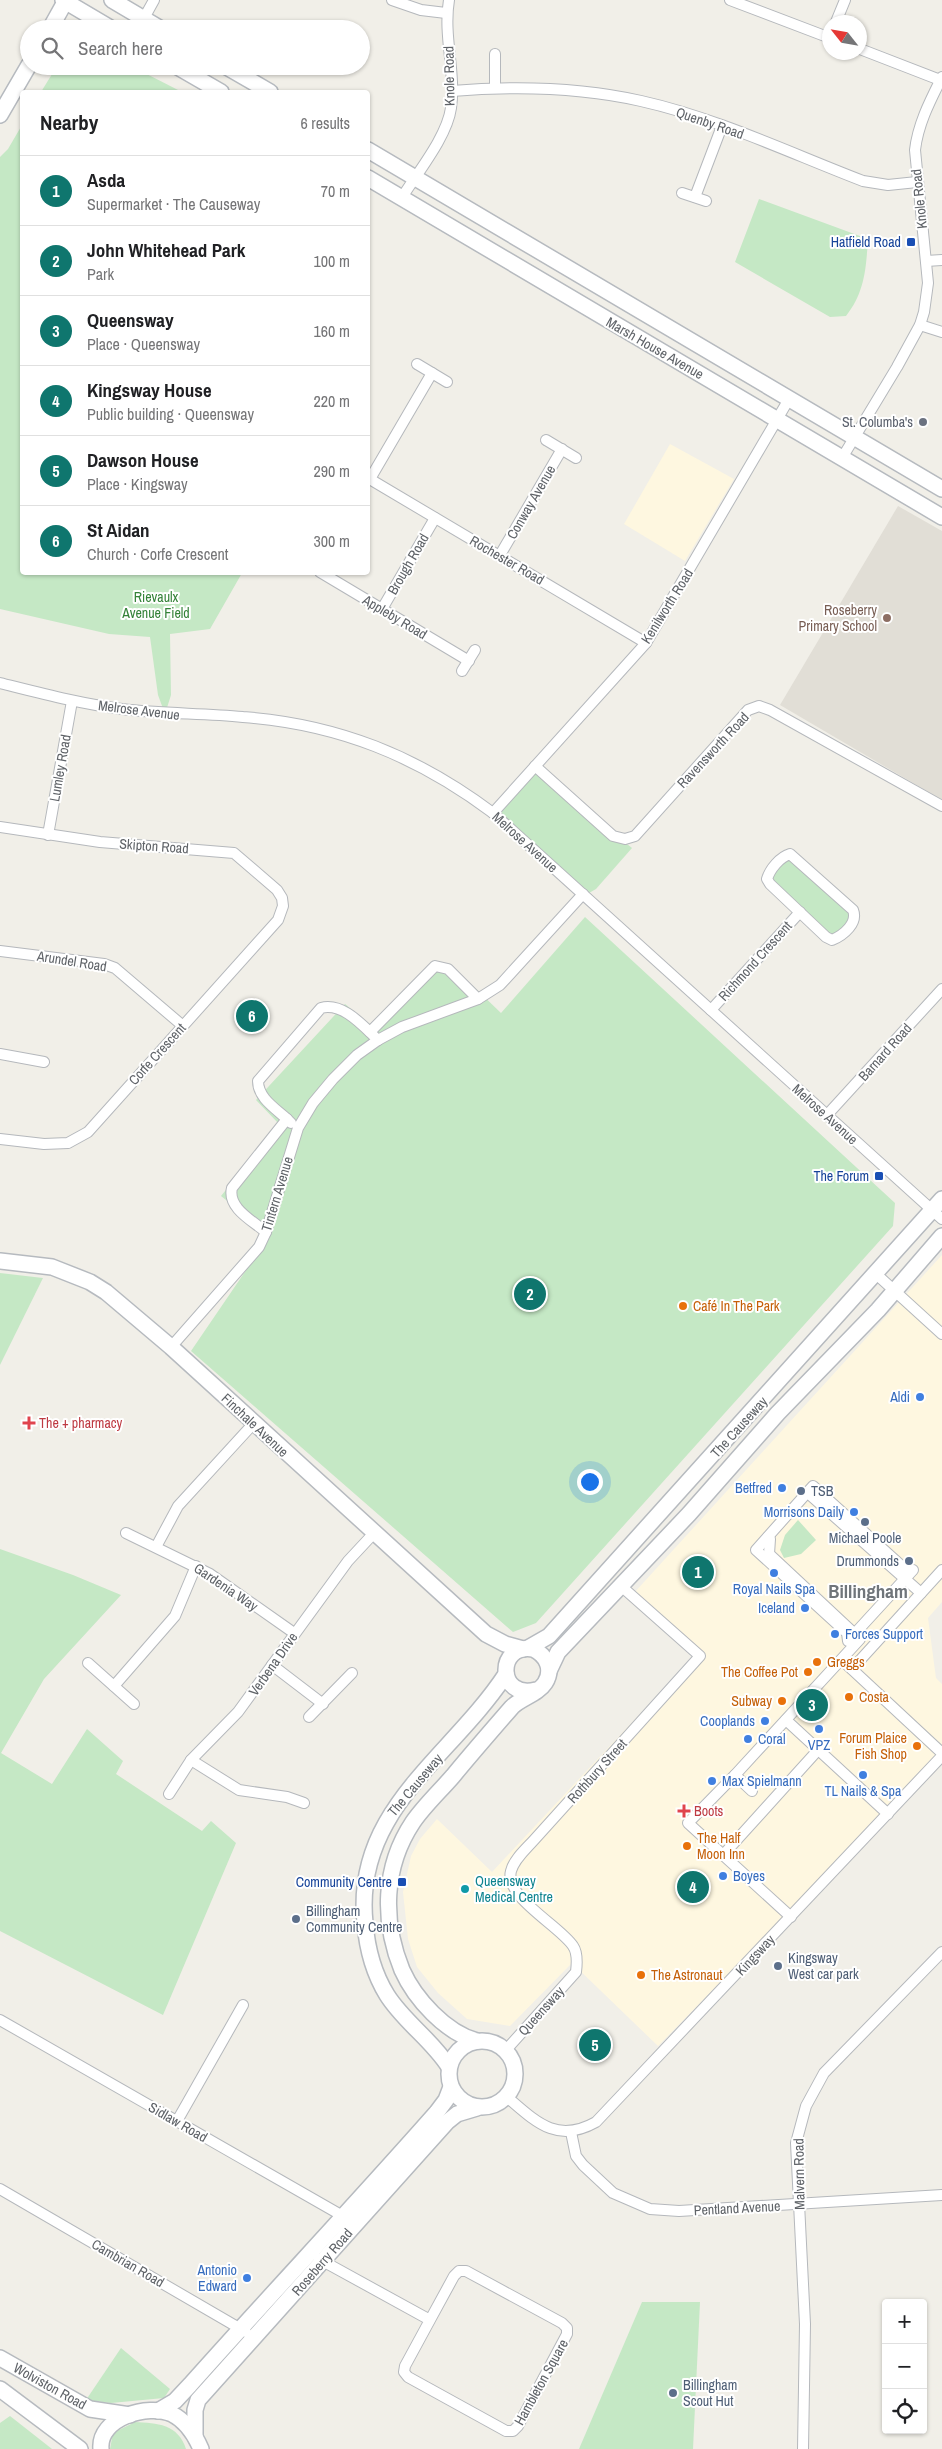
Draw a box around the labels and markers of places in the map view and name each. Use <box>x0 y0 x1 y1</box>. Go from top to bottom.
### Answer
place label: Hatfield Road <box>831 233 901 251</box>
marker: Hatfield Road <box>905 236 917 248</box>
place label: St. Columba's <box>842 413 913 431</box>
marker: St. Columba's <box>917 416 929 428</box>
place label: Roseberry Primary School <box>799 601 877 635</box>
marker: Roseberry Primary School <box>881 612 893 624</box>
pin: 6 <box>236 997 268 1035</box>
place label: The Forum <box>813 1167 869 1185</box>
marker: The Forum <box>873 1170 885 1182</box>
pin: 2 <box>514 1275 546 1313</box>
place label: Café In The Park <box>693 1297 780 1315</box>
marker: Café In The Park <box>677 1300 689 1312</box>
place label: Aldi <box>889 1388 910 1406</box>
marker: Aldi <box>914 1391 926 1403</box>
place label: The + pharmacy <box>39 1414 123 1432</box>
marker: The + pharmacy <box>23 1417 35 1429</box>
place label: Betfred <box>735 1479 772 1497</box>
marker: Betfred <box>776 1482 788 1494</box>
place label: TSB <box>811 1482 834 1500</box>
marker: TSB <box>795 1485 807 1497</box>
place label: Morrisons Daily <box>764 1503 844 1521</box>
marker: Morrisons Daily <box>848 1506 860 1518</box>
marker: Michael Poole <box>859 1516 871 1528</box>
place label: Michael Poole <box>829 1529 901 1547</box>
place label: Drummonds <box>836 1552 899 1570</box>
pin: 1 <box>682 1553 714 1591</box>
marker: Drummonds <box>903 1555 915 1567</box>
marker: Royal Nails Spa <box>768 1567 780 1579</box>
place label: Royal Nails Spa <box>733 1580 816 1598</box>
place label: Iceland <box>758 1599 795 1617</box>
marker: Iceland <box>799 1602 811 1614</box>
place label: Forces Support <box>845 1625 923 1643</box>
marker: Forces Support <box>829 1628 841 1640</box>
place label: Greggs <box>827 1653 865 1671</box>
marker: Greggs <box>811 1656 823 1668</box>
place label: The Coffee Pot <box>721 1663 798 1681</box>
marker: The Coffee Pot <box>802 1666 814 1678</box>
pin: 3 <box>796 1686 828 1724</box>
place label: Costa <box>859 1688 890 1706</box>
marker: Costa <box>843 1691 855 1703</box>
place label: Subway <box>731 1692 772 1710</box>
marker: Subway <box>776 1695 788 1707</box>
place label: Cooplands <box>700 1712 755 1730</box>
marker: Cooplands <box>759 1715 771 1727</box>
marker: VPZ <box>813 1723 825 1735</box>
place label: Forum Plaice Fish Shop <box>839 1729 907 1763</box>
place label: Coral <box>758 1730 785 1748</box>
marker: Coral <box>742 1733 754 1745</box>
place label: VPZ <box>808 1736 830 1754</box>
marker: Forum Plaice Fish Shop <box>911 1740 923 1752</box>
marker: TL Nails & Spa <box>857 1769 869 1781</box>
place label: Max Spielmann <box>722 1772 802 1790</box>
marker: Max Spielmann <box>706 1775 718 1787</box>
place label: TL Nails & Spa <box>825 1782 902 1800</box>
place label: Boots <box>694 1802 724 1820</box>
marker: Boots <box>678 1805 690 1817</box>
place label: The Half Moon Inn <box>697 1829 745 1863</box>
marker: The Half Moon Inn <box>681 1840 693 1852</box>
place label: Boyes <box>733 1867 765 1885</box>
pin: 4 <box>677 1868 709 1906</box>
marker: Boyes <box>717 1870 729 1882</box>
place label: Queensway Medical Centre <box>475 1872 553 1906</box>
place label: Community Centre <box>296 1873 392 1891</box>
marker: Community Centre <box>396 1876 408 1888</box>
marker: Queensway Medical Centre <box>459 1883 471 1895</box>
place label: Billingham Community Centre <box>306 1902 402 1936</box>
marker: Billingham Community Centre <box>290 1913 302 1925</box>
place label: Kingsway West car park <box>788 1949 859 1983</box>
marker: Kingsway West car park <box>772 1960 784 1972</box>
place label: The Astronaut <box>651 1966 722 1984</box>
marker: The Astronaut <box>635 1969 647 1981</box>
pin: 5 <box>579 2026 611 2064</box>
place label: Antonio Edward <box>196 2261 237 2295</box>
marker: Antonio Edward <box>241 2272 253 2284</box>
place label: Billingham Scout Hut <box>683 2376 737 2410</box>
marker: Billingham Scout Hut <box>667 2387 679 2399</box>

